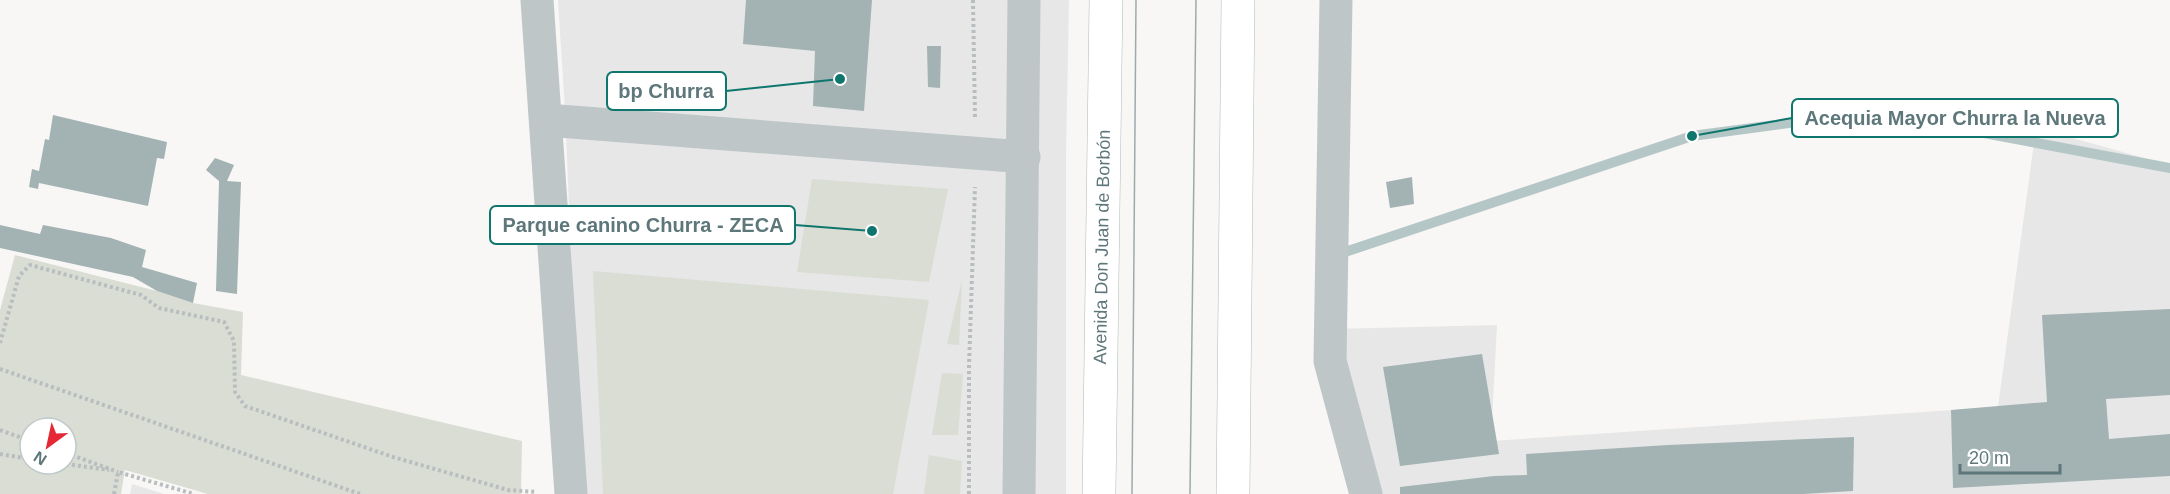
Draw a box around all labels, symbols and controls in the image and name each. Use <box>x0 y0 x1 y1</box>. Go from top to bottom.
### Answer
callout: bp Churra <box>607 72 726 110</box>
text: bp Churra <box>618 80 715 102</box>
callout: Acequia Mayor Churra la Nueva <box>1792 99 2118 137</box>
text: Acequia Mayor Churra la Nueva <box>1804 107 2106 129</box>
street label: Avenida Don Juan de Borbón <box>1090 129 1114 365</box>
callout: Parque canino Churra - ZECA <box>490 206 795 244</box>
text: Parque canino Churra - ZECA <box>502 214 784 236</box>
north arrow <box>18 416 78 476</box>
scale bar <box>1960 437 2060 475</box>
text: N <box>31 448 50 468</box>
text: 20 m <box>1969 448 2009 468</box>

